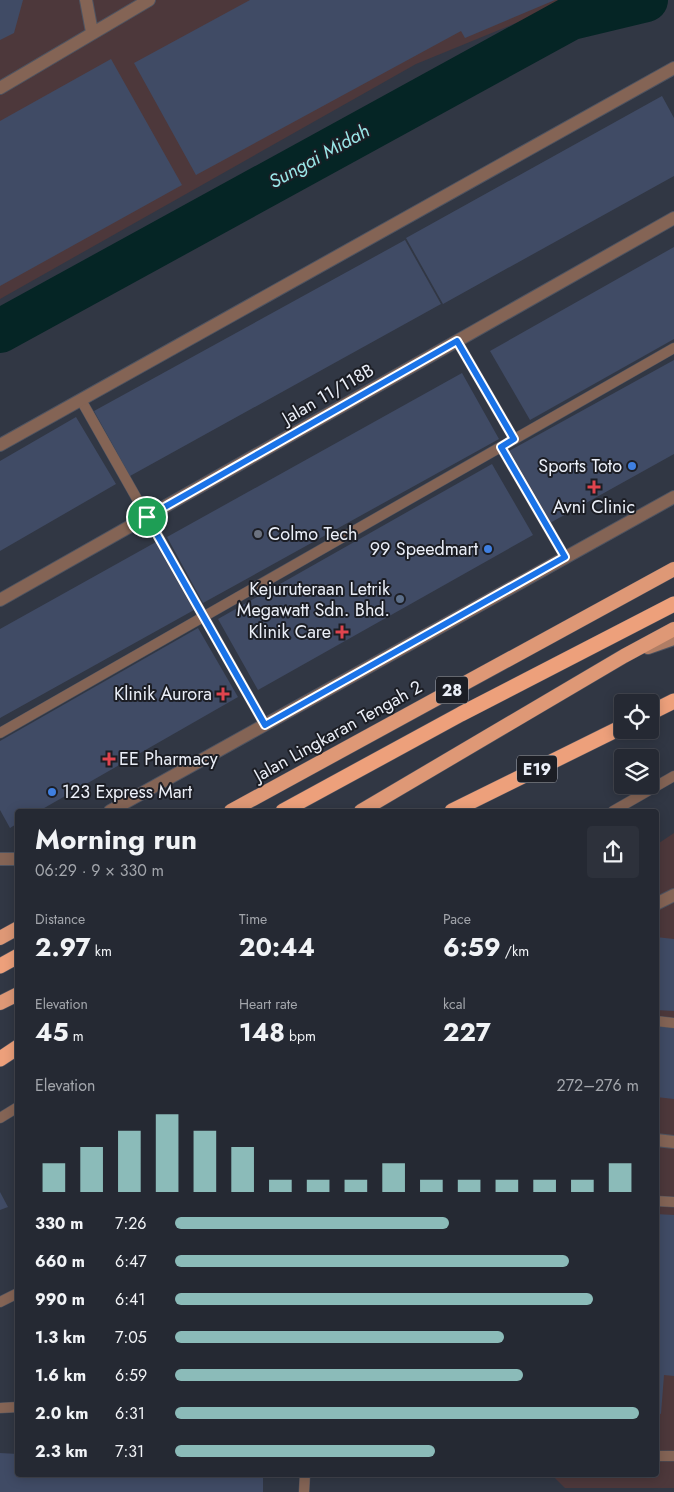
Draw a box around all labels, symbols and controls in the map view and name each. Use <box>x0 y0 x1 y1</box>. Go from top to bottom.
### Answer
water label: Sungai Midah <box>264 117 374 195</box>
street label: Jalan 11/118B <box>276 357 379 432</box>
place label: Sports Toto <box>538 453 622 479</box>
marker: Sports Toto <box>626 460 638 472</box>
marker: Avni Clinic <box>587 480 601 494</box>
place label: Avni Clinic <box>553 494 635 520</box>
pin <box>126 496 168 538</box>
icon: arrive <box>133 503 161 531</box>
place label: Colmo Tech <box>268 521 357 547</box>
marker: Colmo Tech <box>252 528 264 540</box>
place label: 99 Speedmart <box>370 536 479 562</box>
marker: 99 Speedmart <box>482 543 494 555</box>
place label: Kejuruteraan Letrik Megawatt Sdn. Bhd. <box>237 576 390 623</box>
marker: Kejuruteraan Letrik Megawatt Sdn. Bhd. <box>394 593 406 605</box>
place label: Klinik Care <box>248 619 331 645</box>
marker: Klinik Care <box>335 625 349 639</box>
street label: Jalan Lingkaran Tengah 2 <box>247 674 427 789</box>
road number: 28 <box>436 676 468 704</box>
place label: Klinik Aurora <box>114 681 212 707</box>
marker: Klinik Aurora <box>216 687 230 701</box>
map controls <box>614 694 659 794</box>
button: locate <box>614 694 659 739</box>
place label: EE Pharmacy <box>119 746 218 772</box>
button: layers <box>614 749 659 794</box>
marker: EE Pharmacy <box>103 753 115 765</box>
road number: E19 <box>517 756 557 782</box>
place label: 123 Express Mart <box>62 779 193 805</box>
marker: 123 Express Mart <box>46 786 58 798</box>
text: Morning run <box>35 819 197 860</box>
button: share <box>587 826 639 878</box>
text: 06:29 · 9 × 330 m <box>35 859 164 882</box>
text: Distance <box>35 909 85 929</box>
text: Time <box>239 909 267 929</box>
text: Pace <box>443 909 471 929</box>
text: 2.97 <box>35 929 91 965</box>
text: 20:44 <box>239 929 315 965</box>
text: 6:59 <box>443 929 501 965</box>
text: km <box>91 941 112 961</box>
text: /km <box>501 941 529 961</box>
text: Elevation <box>35 994 88 1014</box>
text: Heart rate <box>239 994 297 1014</box>
text: kcal <box>443 994 466 1014</box>
text: 45 <box>35 1014 69 1050</box>
text: 148 <box>239 1014 285 1050</box>
text: 227 <box>443 1014 491 1050</box>
text: m <box>69 1026 84 1046</box>
text: bpm <box>285 1026 316 1046</box>
text: Elevation <box>35 1074 95 1097</box>
text: 272–276 m <box>557 1074 639 1097</box>
text: 330 m <box>35 1212 83 1235</box>
text: 7:26 <box>115 1212 147 1235</box>
text: 660 m <box>35 1250 85 1273</box>
text: 6:47 <box>115 1250 147 1273</box>
text: 990 m <box>35 1288 85 1311</box>
text: 6:41 <box>115 1288 146 1311</box>
text: 1.3 km <box>35 1326 85 1349</box>
text: 7:05 <box>115 1326 147 1349</box>
text: 1.6 km <box>35 1364 86 1387</box>
text: 6:59 <box>115 1364 147 1387</box>
text: 2.0 km <box>35 1402 88 1425</box>
text: 6:31 <box>115 1402 145 1425</box>
text: 2.3 km <box>35 1440 88 1463</box>
text: 7:31 <box>115 1440 144 1463</box>

